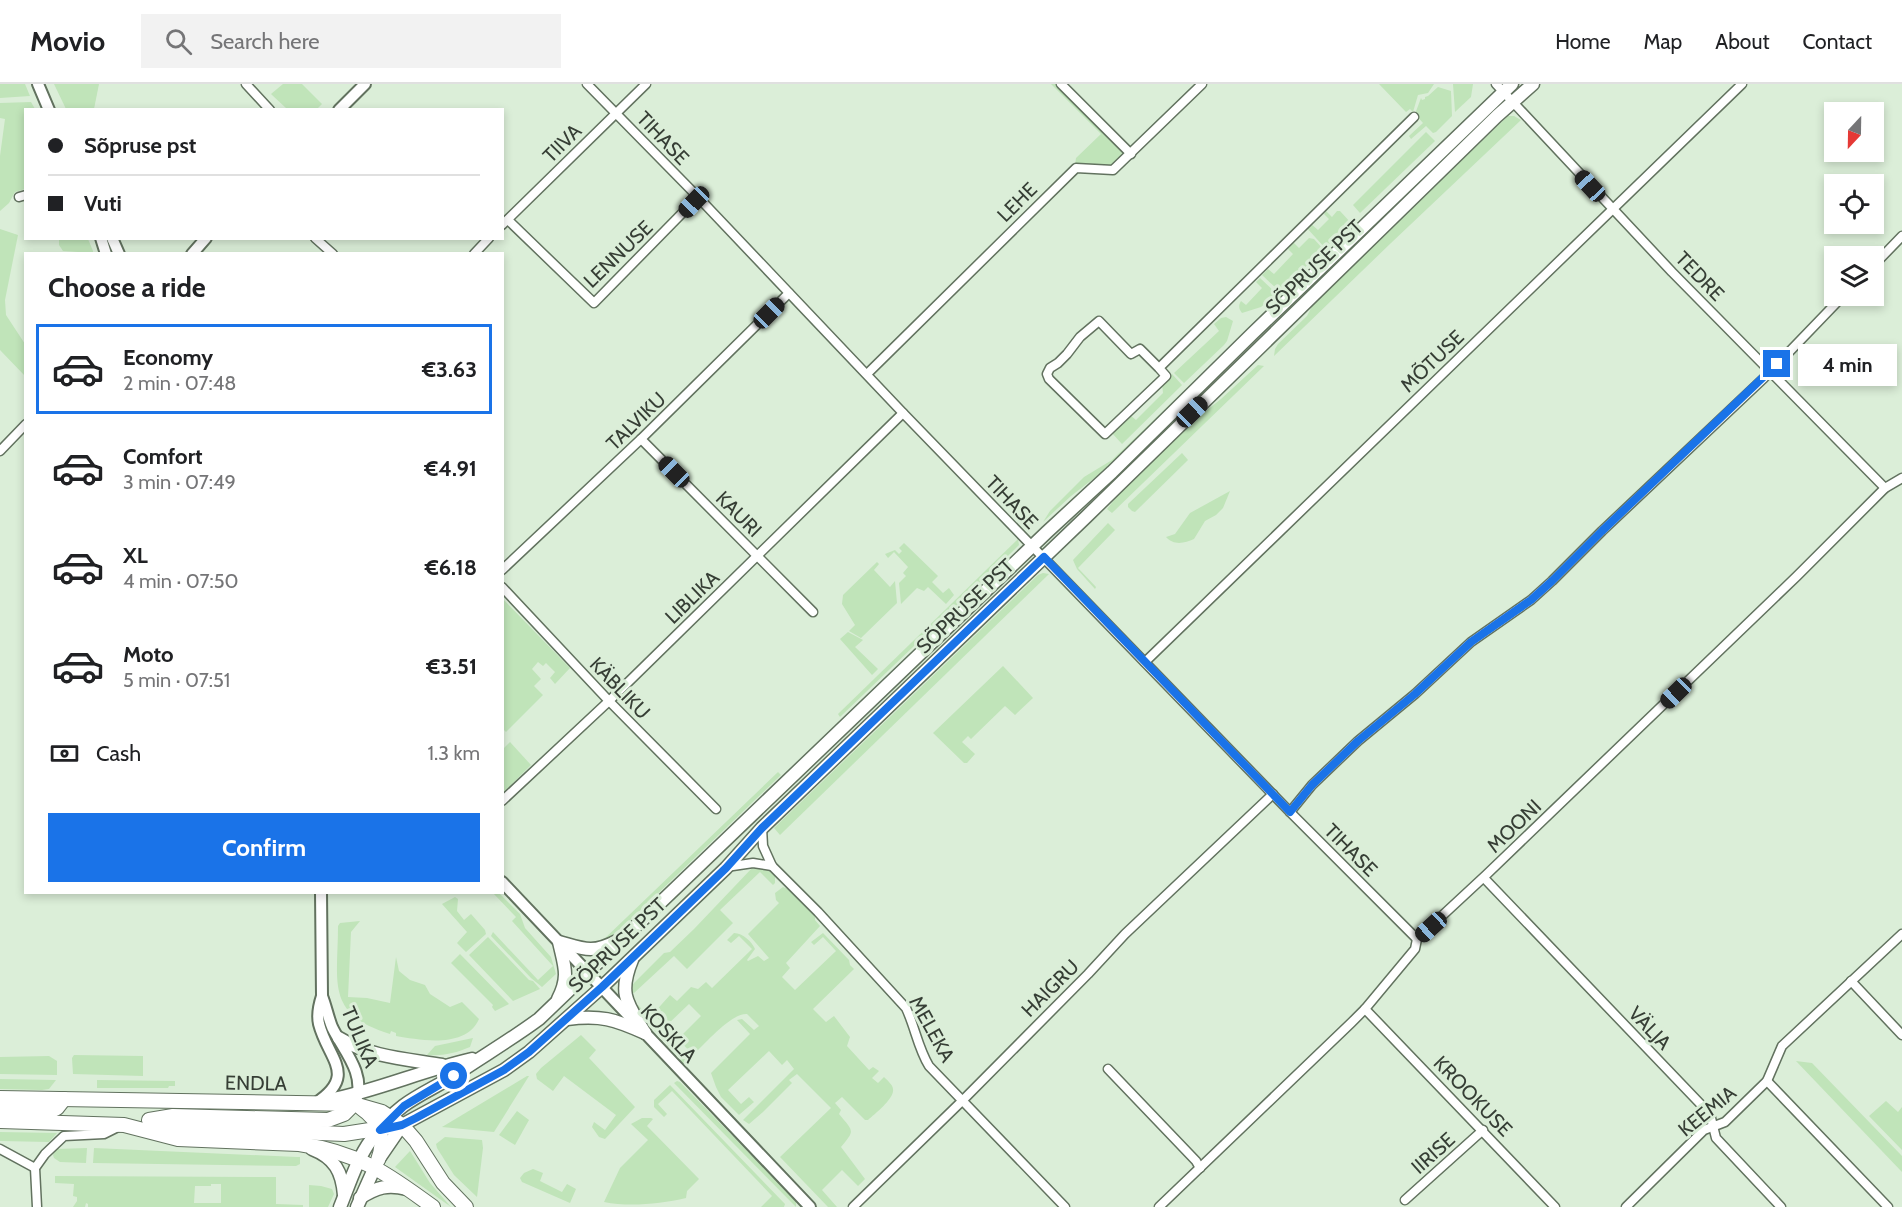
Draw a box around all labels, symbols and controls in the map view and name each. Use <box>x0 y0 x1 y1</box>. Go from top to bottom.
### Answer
search box <box>141 14 561 68</box>
text: Movio <box>30 24 105 58</box>
icon: search <box>162 25 195 58</box>
text: Search here <box>210 28 320 55</box>
text: Home <box>1555 29 1611 54</box>
text: Map <box>1644 29 1682 54</box>
text: About <box>1715 29 1769 54</box>
text: Contact <box>1802 29 1872 54</box>
north arrow <box>1824 102 1884 162</box>
map controls <box>1824 102 1884 306</box>
street label: TIHASE <box>632 106 694 170</box>
street label: TIIVA <box>538 118 587 167</box>
text: Sõpruse pst <box>84 132 196 159</box>
car <box>1571 167 1609 205</box>
button: locate <box>1824 174 1884 234</box>
street label: LEHE <box>992 177 1042 227</box>
car <box>675 183 713 221</box>
text: Vuti <box>84 190 122 217</box>
street label: SÕPRUSE PST <box>1260 214 1368 319</box>
street label: LENNUSE <box>579 215 657 293</box>
street label: TEDRE <box>1671 246 1729 306</box>
button: layers <box>1824 246 1884 306</box>
text: Choose a ride <box>48 271 206 304</box>
car <box>750 294 788 332</box>
street label: MÕTUSE <box>1395 325 1469 397</box>
icon: car <box>51 342 105 396</box>
callout: 4 min <box>1798 343 1897 385</box>
text: Economy <box>123 344 213 371</box>
route end <box>1763 350 1790 377</box>
text: 4 min <box>1822 353 1873 377</box>
text: €3.63 <box>422 356 477 383</box>
text: 2 min · 07:48 <box>123 371 236 395</box>
street label: TALVIKU <box>601 387 671 455</box>
car <box>1173 393 1211 431</box>
icon: car <box>51 441 105 495</box>
text: Comfort <box>123 443 202 470</box>
car <box>655 453 693 491</box>
text: €4.91 <box>424 455 477 482</box>
text: 3 min · 07:49 <box>123 470 236 494</box>
street label: TIHASE <box>981 470 1043 534</box>
street label: KAURI <box>711 486 767 542</box>
icon: car <box>51 540 105 594</box>
text: XL <box>123 542 148 569</box>
street label: SÕPRUSE PST <box>911 553 1019 658</box>
text: €6.18 <box>425 554 477 581</box>
street label: LIBLIKA <box>660 565 724 628</box>
text: 4 min · 07:50 <box>123 569 239 593</box>
icon: car <box>51 639 105 693</box>
text: Moto <box>123 641 174 668</box>
street label: KÄBLIKU <box>585 652 655 724</box>
text: €3.51 <box>426 653 477 680</box>
text: 5 min · 07:51 <box>123 668 230 692</box>
car <box>1657 674 1695 712</box>
icon: cash <box>48 737 81 770</box>
text: Cash <box>96 740 141 767</box>
text: 1.3 km <box>428 741 480 765</box>
street label: MOONI <box>1482 794 1546 858</box>
button: Confirm <box>48 813 480 882</box>
street label: TIHASE <box>1320 819 1382 881</box>
street label: SÕPRUSE PST <box>563 892 671 997</box>
car <box>1412 908 1450 946</box>
street label: HAIGRU <box>1016 954 1084 1022</box>
street label: MELEKA <box>904 992 960 1067</box>
street label: KOSKLA <box>636 999 703 1068</box>
street label: VÄLJA <box>1624 1001 1677 1055</box>
street label: TULIKA <box>336 1003 384 1072</box>
street label: KROOKUSE <box>1429 1051 1517 1141</box>
route start <box>440 1062 467 1089</box>
street label: ENDLA <box>225 1070 288 1096</box>
street label: KEEMIA <box>1673 1080 1741 1141</box>
street label: IIRISE <box>1406 1127 1460 1179</box>

